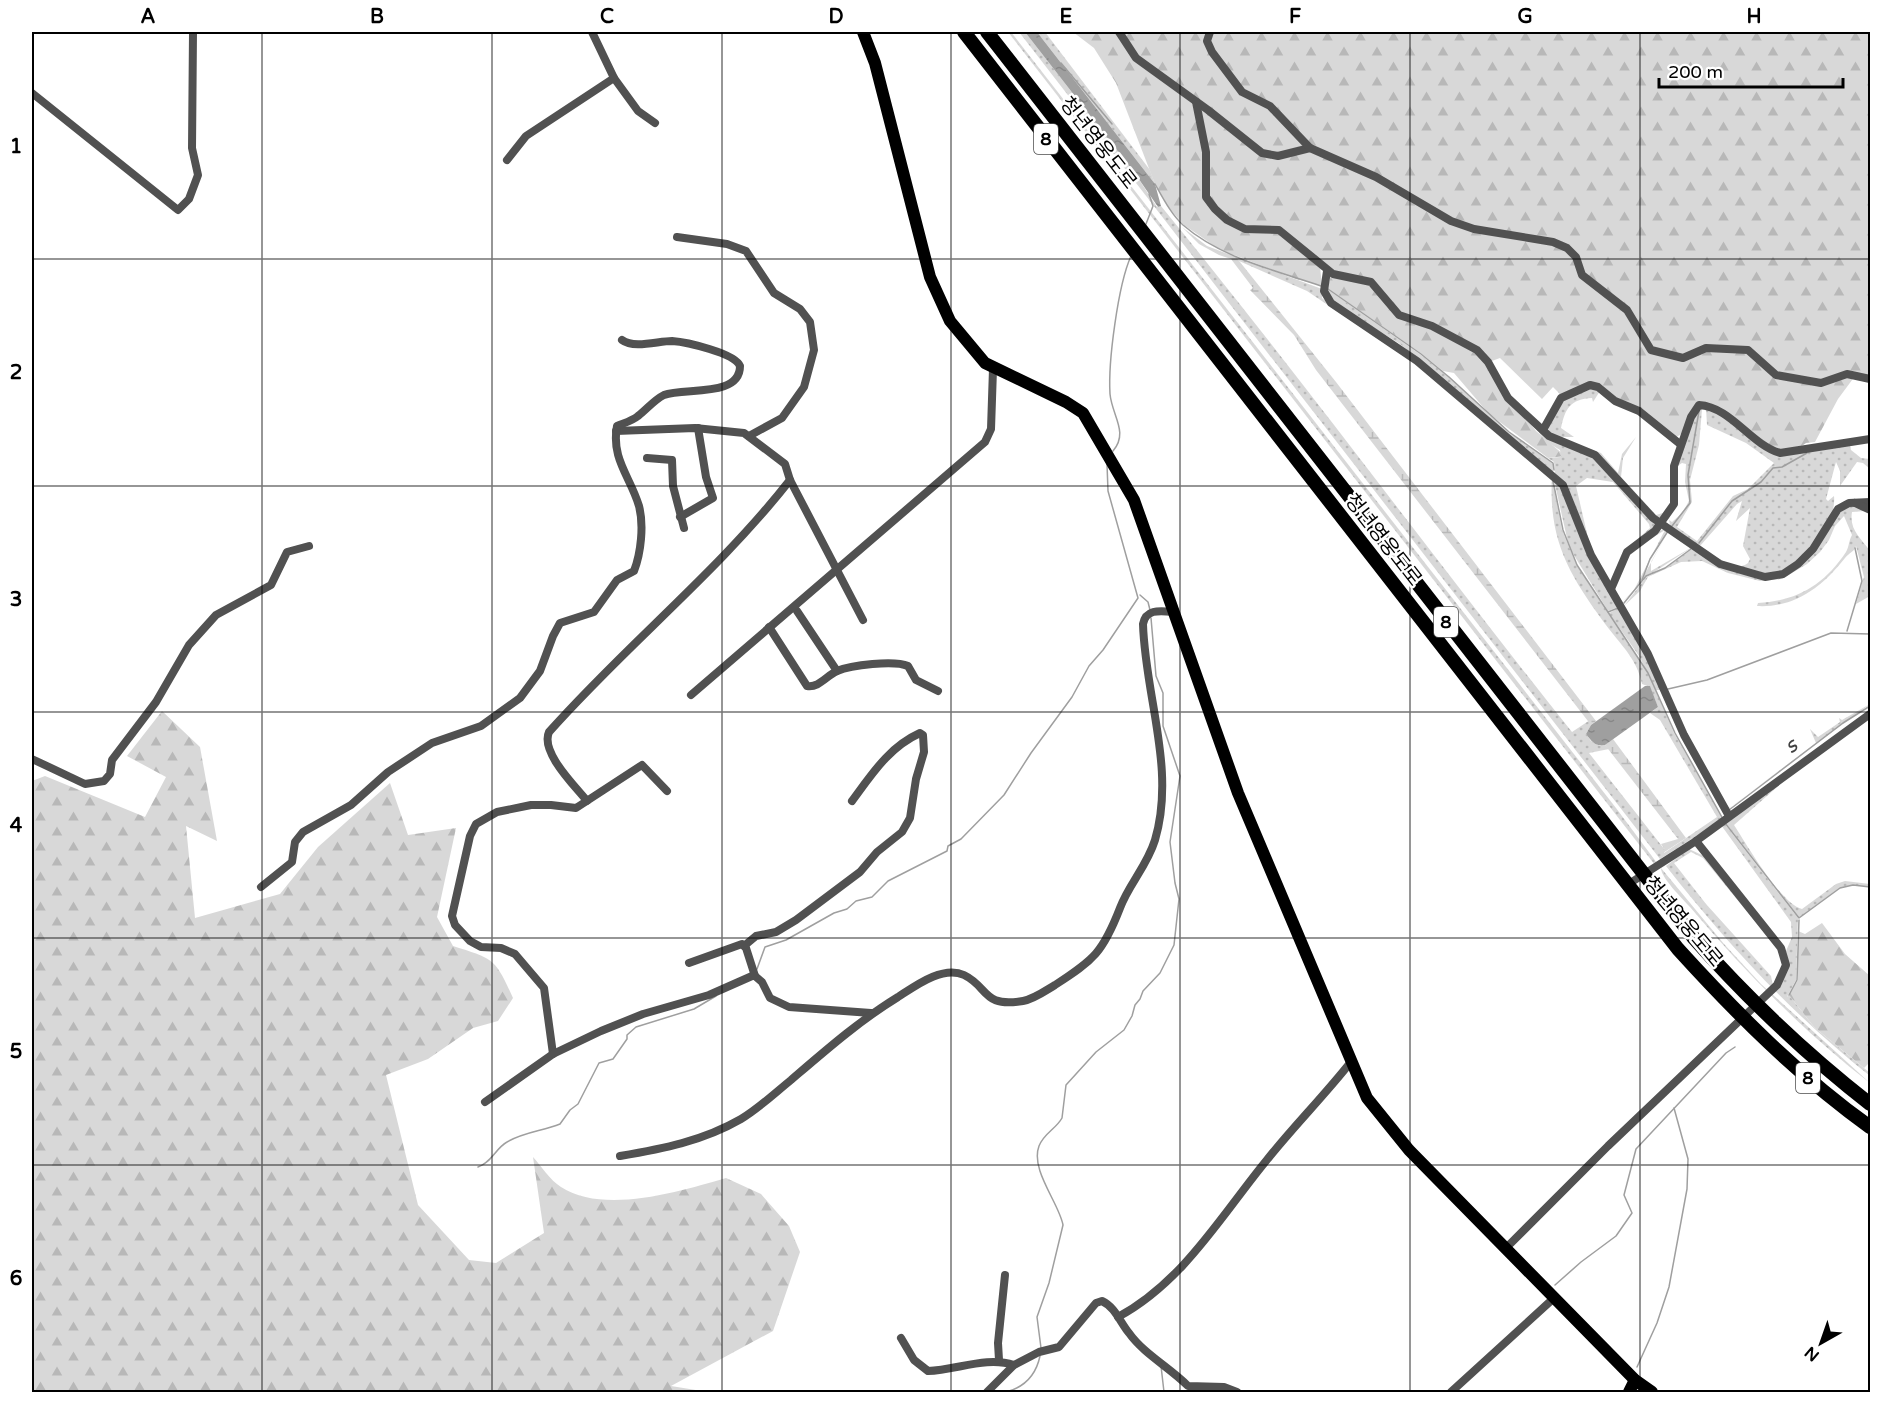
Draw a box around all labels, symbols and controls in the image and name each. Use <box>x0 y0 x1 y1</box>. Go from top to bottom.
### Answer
text: A <box>141 5 156 29</box>
text: B <box>370 5 384 29</box>
text: C <box>600 5 614 29</box>
text: D <box>828 5 844 29</box>
text: E <box>1060 5 1073 29</box>
text: F <box>1289 5 1301 29</box>
text: G <box>1517 5 1533 29</box>
text: H <box>1746 5 1762 29</box>
scale bar <box>1659 51 1844 89</box>
text: 200 m <box>1668 61 1723 83</box>
street label: 청년영웅도로 <box>1055 92 1141 194</box>
road number: 8 <box>1034 124 1058 154</box>
text: 1 <box>10 135 22 159</box>
text: 2 <box>10 361 22 385</box>
street label: 청년영웅도로 <box>1340 489 1426 591</box>
text: 3 <box>10 588 22 612</box>
road number: 8 <box>1434 607 1458 637</box>
water label: s <box>1780 732 1804 759</box>
text: 4 <box>10 814 23 838</box>
street label: 청년영웅도로 <box>1638 872 1728 972</box>
text: 5 <box>10 1040 22 1064</box>
road number: 8 <box>1796 1063 1820 1093</box>
text: 6 <box>10 1267 22 1291</box>
north arrow <box>1791 1313 1851 1373</box>
text: N <box>1801 1342 1823 1366</box>

